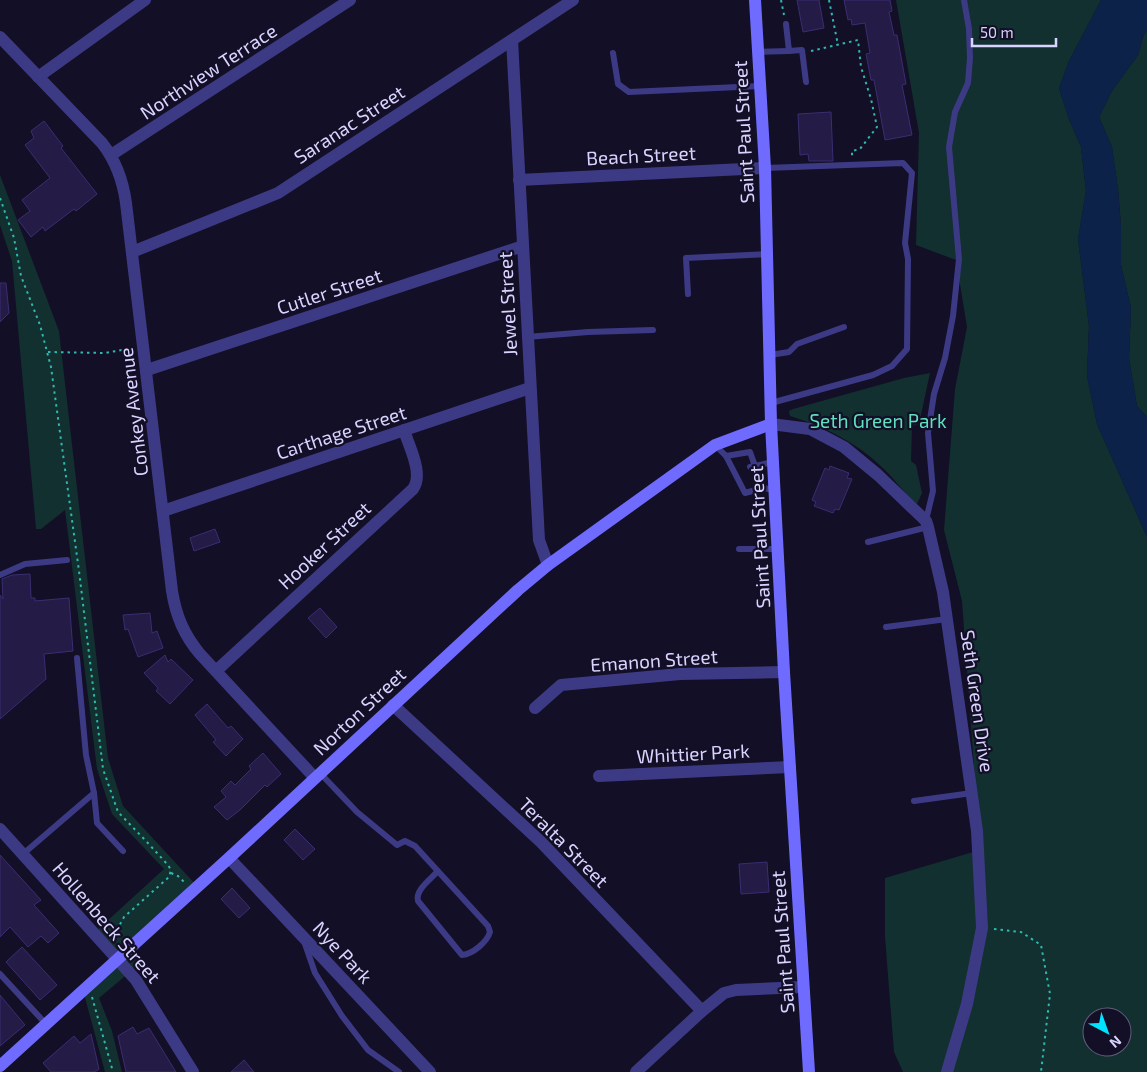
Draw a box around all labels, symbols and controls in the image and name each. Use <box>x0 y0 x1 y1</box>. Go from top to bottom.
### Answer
scale bar <box>972 15 1056 47</box>
street label: Northview Terrace <box>135 18 281 124</box>
text: 50 m <box>980 23 1014 41</box>
street label: Saint Paul Street <box>728 60 758 204</box>
street label: Saranac Street <box>290 80 408 168</box>
street label: Beach Street <box>586 141 696 169</box>
street label: Jewel Street <box>493 251 521 357</box>
street label: Cutler Street <box>274 263 384 319</box>
street label: Conkey Avenue <box>114 346 152 478</box>
street label: Carthage Street <box>273 400 409 464</box>
park label: Seth Green Park <box>809 409 947 432</box>
street label: Saint Paul Street <box>744 465 774 609</box>
street label: Hooker Street <box>273 496 375 594</box>
street label: Seth Green Drive <box>957 628 999 774</box>
street label: Emanon Street <box>590 644 718 676</box>
street label: Norton Street <box>308 662 410 760</box>
street label: Whittier Park <box>636 739 751 767</box>
street label: Teralta Street <box>514 792 614 892</box>
street label: Hollenbeck Street <box>48 857 166 987</box>
street label: Saint Paul Street <box>766 870 798 1014</box>
street label: Nye Park <box>308 916 378 988</box>
north arrow <box>1082 1007 1132 1057</box>
text: N <box>1106 1032 1125 1052</box>

